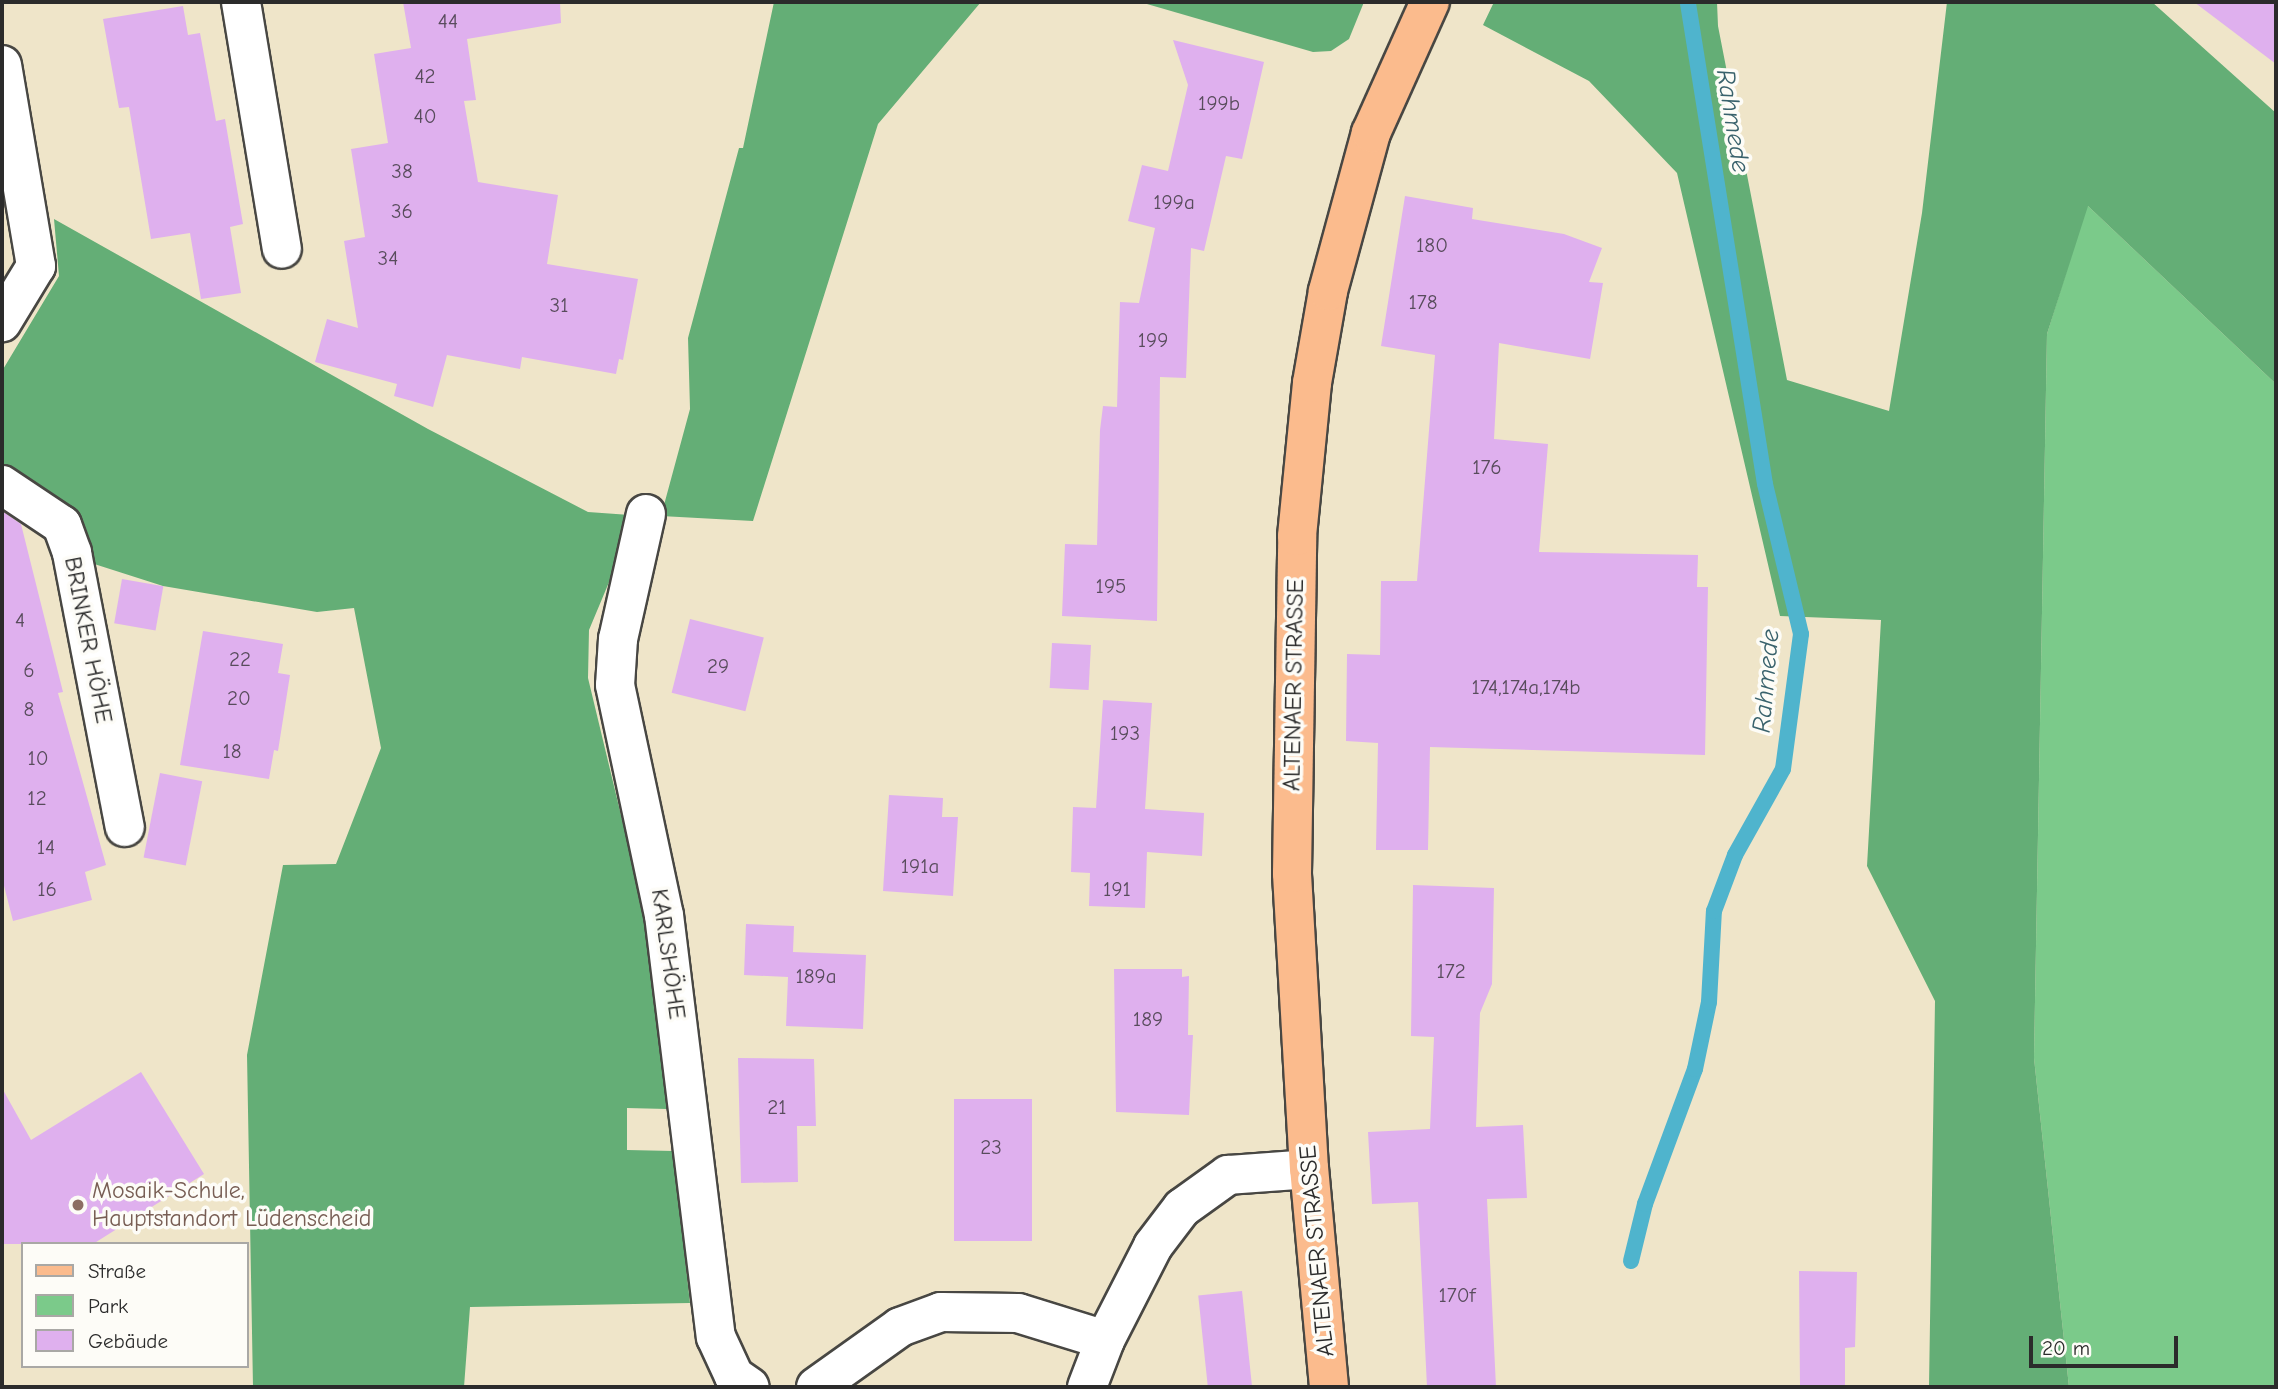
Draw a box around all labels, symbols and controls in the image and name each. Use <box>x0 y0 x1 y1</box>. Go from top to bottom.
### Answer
house number: 44 <box>438 8 458 34</box>
house number: 42 <box>414 63 436 89</box>
water label: Rahmede <box>1708 67 1756 175</box>
house number: 199b <box>1198 90 1240 116</box>
house number: 40 <box>414 103 436 129</box>
house number: 38 <box>391 158 413 184</box>
house number: 199a <box>1153 189 1195 215</box>
house number: 36 <box>391 198 413 224</box>
house number: 180 <box>1416 232 1448 258</box>
house number: 34 <box>378 245 398 271</box>
house number: 178 <box>1409 289 1437 315</box>
house number: 31 <box>550 292 568 318</box>
house number: 199 <box>1138 327 1168 353</box>
house number: 176 <box>1472 454 1502 480</box>
street label: BRINKER HÖHE <box>58 554 118 726</box>
house number: 195 <box>1096 573 1126 599</box>
street label: ALTENAER STRASSE <box>1278 579 1310 791</box>
house number: 4 <box>15 607 25 633</box>
water label: Rahmede <box>1747 628 1787 734</box>
house number: 22 <box>229 646 251 672</box>
house number: 29 <box>707 653 729 679</box>
house number: 6 <box>23 657 35 683</box>
house number: 174,174a,174b <box>1471 674 1581 700</box>
house number: 20 <box>227 685 251 711</box>
house number: 8 <box>24 696 34 722</box>
house number: 193 <box>1110 720 1140 746</box>
house number: 18 <box>222 738 242 764</box>
house number: 10 <box>27 745 49 771</box>
house number: 12 <box>27 785 47 811</box>
house number: 14 <box>37 834 55 860</box>
house number: 191a <box>901 853 939 879</box>
house number: 16 <box>37 876 57 902</box>
house number: 191 <box>1103 876 1131 902</box>
street label: KARLSHÖHE <box>645 887 691 1021</box>
house number: 172 <box>1436 958 1466 984</box>
house number: 189a <box>795 963 837 989</box>
house number: 189 <box>1133 1006 1163 1032</box>
house number: 21 <box>767 1094 787 1120</box>
house number: 23 <box>980 1134 1002 1160</box>
street label: ALTENAER STRASSE <box>1293 1144 1341 1358</box>
place label: Mosaik-Schule, Hauptstandort Lüdenscheid <box>92 1177 372 1233</box>
marker: Mosaik-Schule, Hauptstandort Lüdenscheid <box>70 1197 86 1213</box>
legend <box>21 1242 248 1368</box>
text: Straße <box>88 1259 146 1283</box>
house number: 170f <box>1439 1282 1475 1308</box>
text: Park <box>88 1294 128 1318</box>
scale bar <box>2033 1322 2182 1366</box>
text: Gebäude <box>88 1329 168 1353</box>
text: 20 m <box>2042 1336 2090 1360</box>

